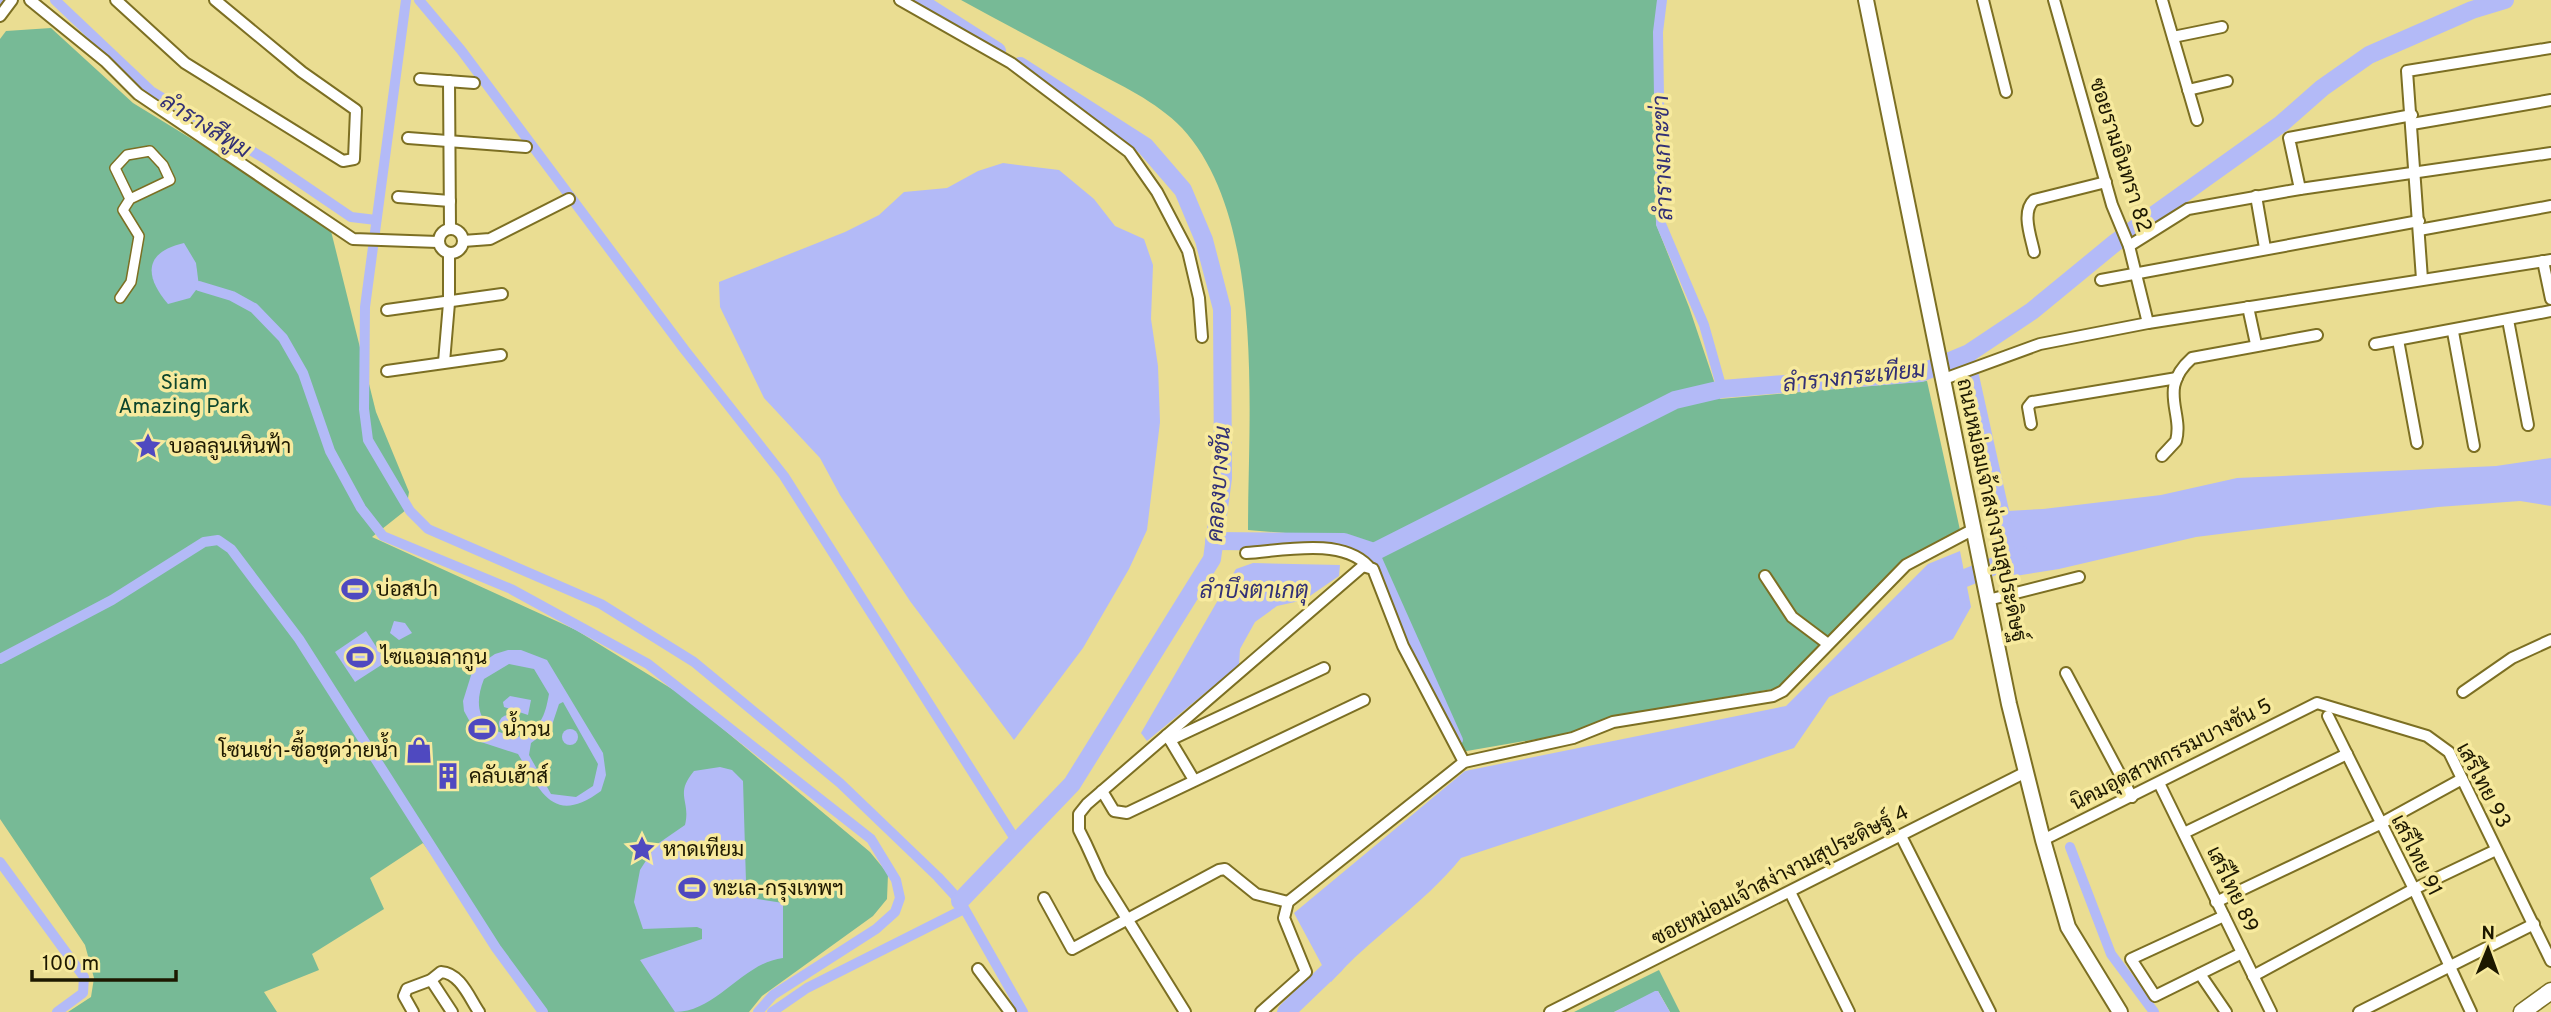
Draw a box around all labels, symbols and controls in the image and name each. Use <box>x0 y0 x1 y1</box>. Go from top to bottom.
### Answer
street label: ซอยรามอินทรา 82 <box>2082 75 2157 236</box>
water label: ลำรางสีพูม <box>154 85 257 166</box>
water label: ลำรางเกาะข่า <box>1646 95 1681 221</box>
water label: ลำรางกระเทียม <box>1781 354 1927 400</box>
park label: Siam Amazing Park <box>118 370 250 421</box>
street label: ถนนหม่อมเจ้าสง่างามสุประดิษฐ์ <box>1949 376 2034 644</box>
water label: คลองบางชัน <box>1200 425 1239 543</box>
place icon: บอลลูนเหินฟ้า <box>133 431 163 461</box>
place label: บอลลูนเหินฟ้า <box>169 432 291 461</box>
sports icon: บ่อสปา <box>340 574 370 604</box>
water label: ลำบึงตาเกตุ <box>1199 576 1309 607</box>
place label: บ่อสปา <box>376 577 438 604</box>
sports icon: ไซแอมลากูน <box>345 642 375 672</box>
place label: ไซแอมลากูน <box>379 644 487 672</box>
street label: นิคมอุตสาหกรรมบางชัน 5 <box>2066 693 2277 818</box>
place label: น้ำวน <box>503 711 551 744</box>
sports icon: น้ำวน <box>467 714 497 744</box>
place label: โซนเช่า-ซื้อชุดว่ายน้ำ <box>218 730 398 765</box>
shop icon: โซนเช่า-ซื้อชุดว่ายน้ำ <box>404 735 434 765</box>
street label: เสรีไทย 93 <box>2449 738 2517 833</box>
building icon: คลับเฮ้าส์ <box>433 761 463 791</box>
place label: คลับเฮ้าส์ <box>469 762 548 791</box>
street label: ซอยหม่อมเจ้าสง่างามสุประดิษฐ์ 4 <box>1647 798 1914 953</box>
street label: เสรีไทย 91 <box>2384 810 2449 901</box>
place icon: หาดเทียม <box>627 834 657 864</box>
place label: หาดเทียม <box>663 836 744 864</box>
street label: เสรีไทย 89 <box>2199 842 2265 937</box>
sports icon: ทะเล-กรุงเทพฯ <box>677 873 707 903</box>
place label: ทะเล-กรุงเทพฯ <box>713 876 844 903</box>
north arrow <box>2453 914 2523 984</box>
text: N <box>2481 922 2495 946</box>
scale bar <box>32 939 175 983</box>
text: 100 m <box>42 951 99 978</box>

